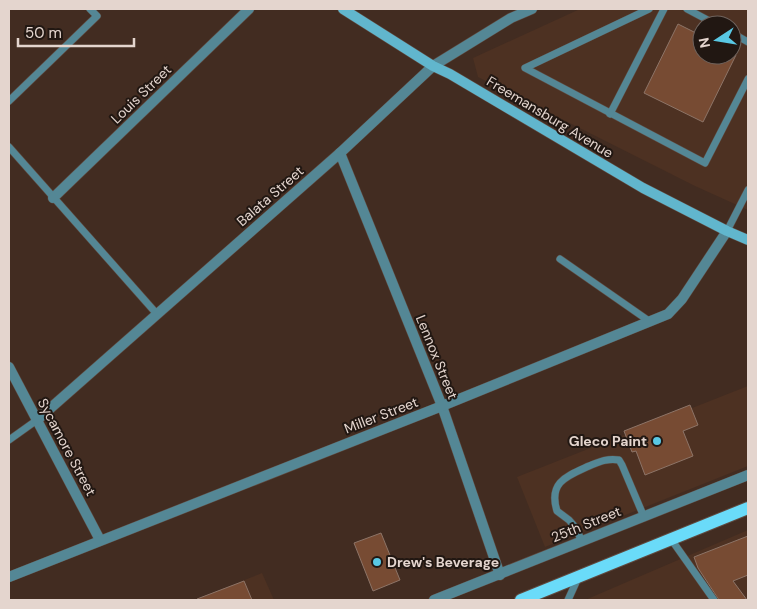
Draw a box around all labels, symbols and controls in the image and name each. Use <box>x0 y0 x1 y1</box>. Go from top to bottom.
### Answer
scale bar <box>18 15 134 47</box>
north arrow <box>692 15 742 65</box>
text: 50 m <box>25 23 62 43</box>
text: N <box>694 36 714 50</box>
street label: Louis Street <box>107 61 175 127</box>
street label: Freemansburg Avenue <box>483 72 617 162</box>
street label: Balata Street <box>233 162 307 230</box>
street label: Lennox Street <box>412 312 462 402</box>
street label: Miller Street <box>341 393 421 437</box>
street label: Sycamore Street <box>34 395 100 499</box>
place label: Gleco Paint <box>569 432 647 450</box>
marker: Gleco Paint <box>651 435 663 447</box>
street label: 25th Street <box>549 502 623 546</box>
place label: Drew's Beverage <box>387 553 499 571</box>
marker: Drew's Beverage <box>371 556 383 568</box>

